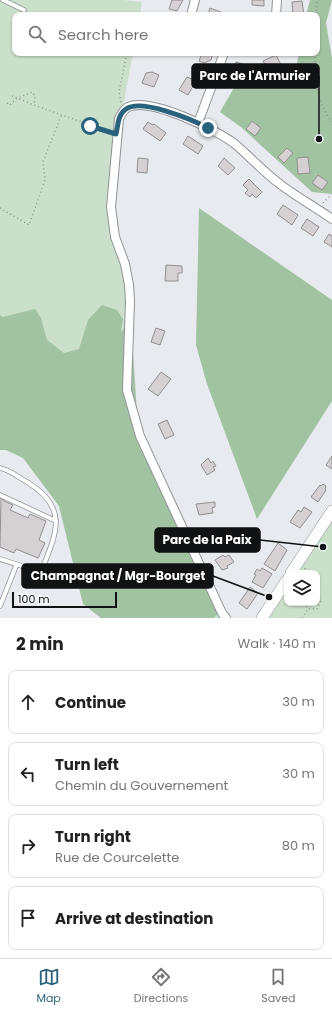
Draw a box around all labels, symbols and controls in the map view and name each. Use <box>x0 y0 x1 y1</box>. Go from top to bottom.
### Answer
search box <box>12 12 320 56</box>
icon: search <box>26 23 48 45</box>
text: Search here <box>58 24 148 45</box>
callout: Parc de l'Armurier <box>192 64 319 88</box>
text: Parc de l'Armurier <box>200 67 310 84</box>
route start <box>81 117 99 135</box>
route end <box>199 119 217 137</box>
callout: Parc de la Paix <box>155 528 260 552</box>
text: Parc de la Paix <box>162 531 253 548</box>
callout: Champagnat / Mgr-Bourget <box>22 564 213 588</box>
text: Champagnat / Mgr-Bourget <box>31 567 205 584</box>
map controls <box>284 570 320 606</box>
button: layers <box>284 570 320 606</box>
scale bar <box>12 590 117 609</box>
text: 100 m <box>18 591 50 607</box>
text: 2 min <box>16 632 64 656</box>
text: Walk · 140 m <box>238 634 316 653</box>
icon: ahead <box>17 691 39 713</box>
text: Continue <box>55 692 126 713</box>
text: 30 m <box>282 692 315 711</box>
text: Turn left <box>55 754 119 775</box>
icon: left <box>17 763 39 785</box>
text: 30 m <box>282 764 315 783</box>
text: Chemin du Gouvernement <box>55 776 228 795</box>
text: Turn right <box>55 826 131 847</box>
icon: right <box>17 835 39 857</box>
text: 80 m <box>282 836 315 855</box>
text: Rue de Courcelette <box>55 848 179 867</box>
icon: arrive <box>17 907 39 929</box>
text: Arrive at destination <box>55 908 213 929</box>
tab: Map <box>36 966 61 1007</box>
tab: Directions <box>134 966 188 1007</box>
tab: Saved <box>261 966 296 1007</box>

